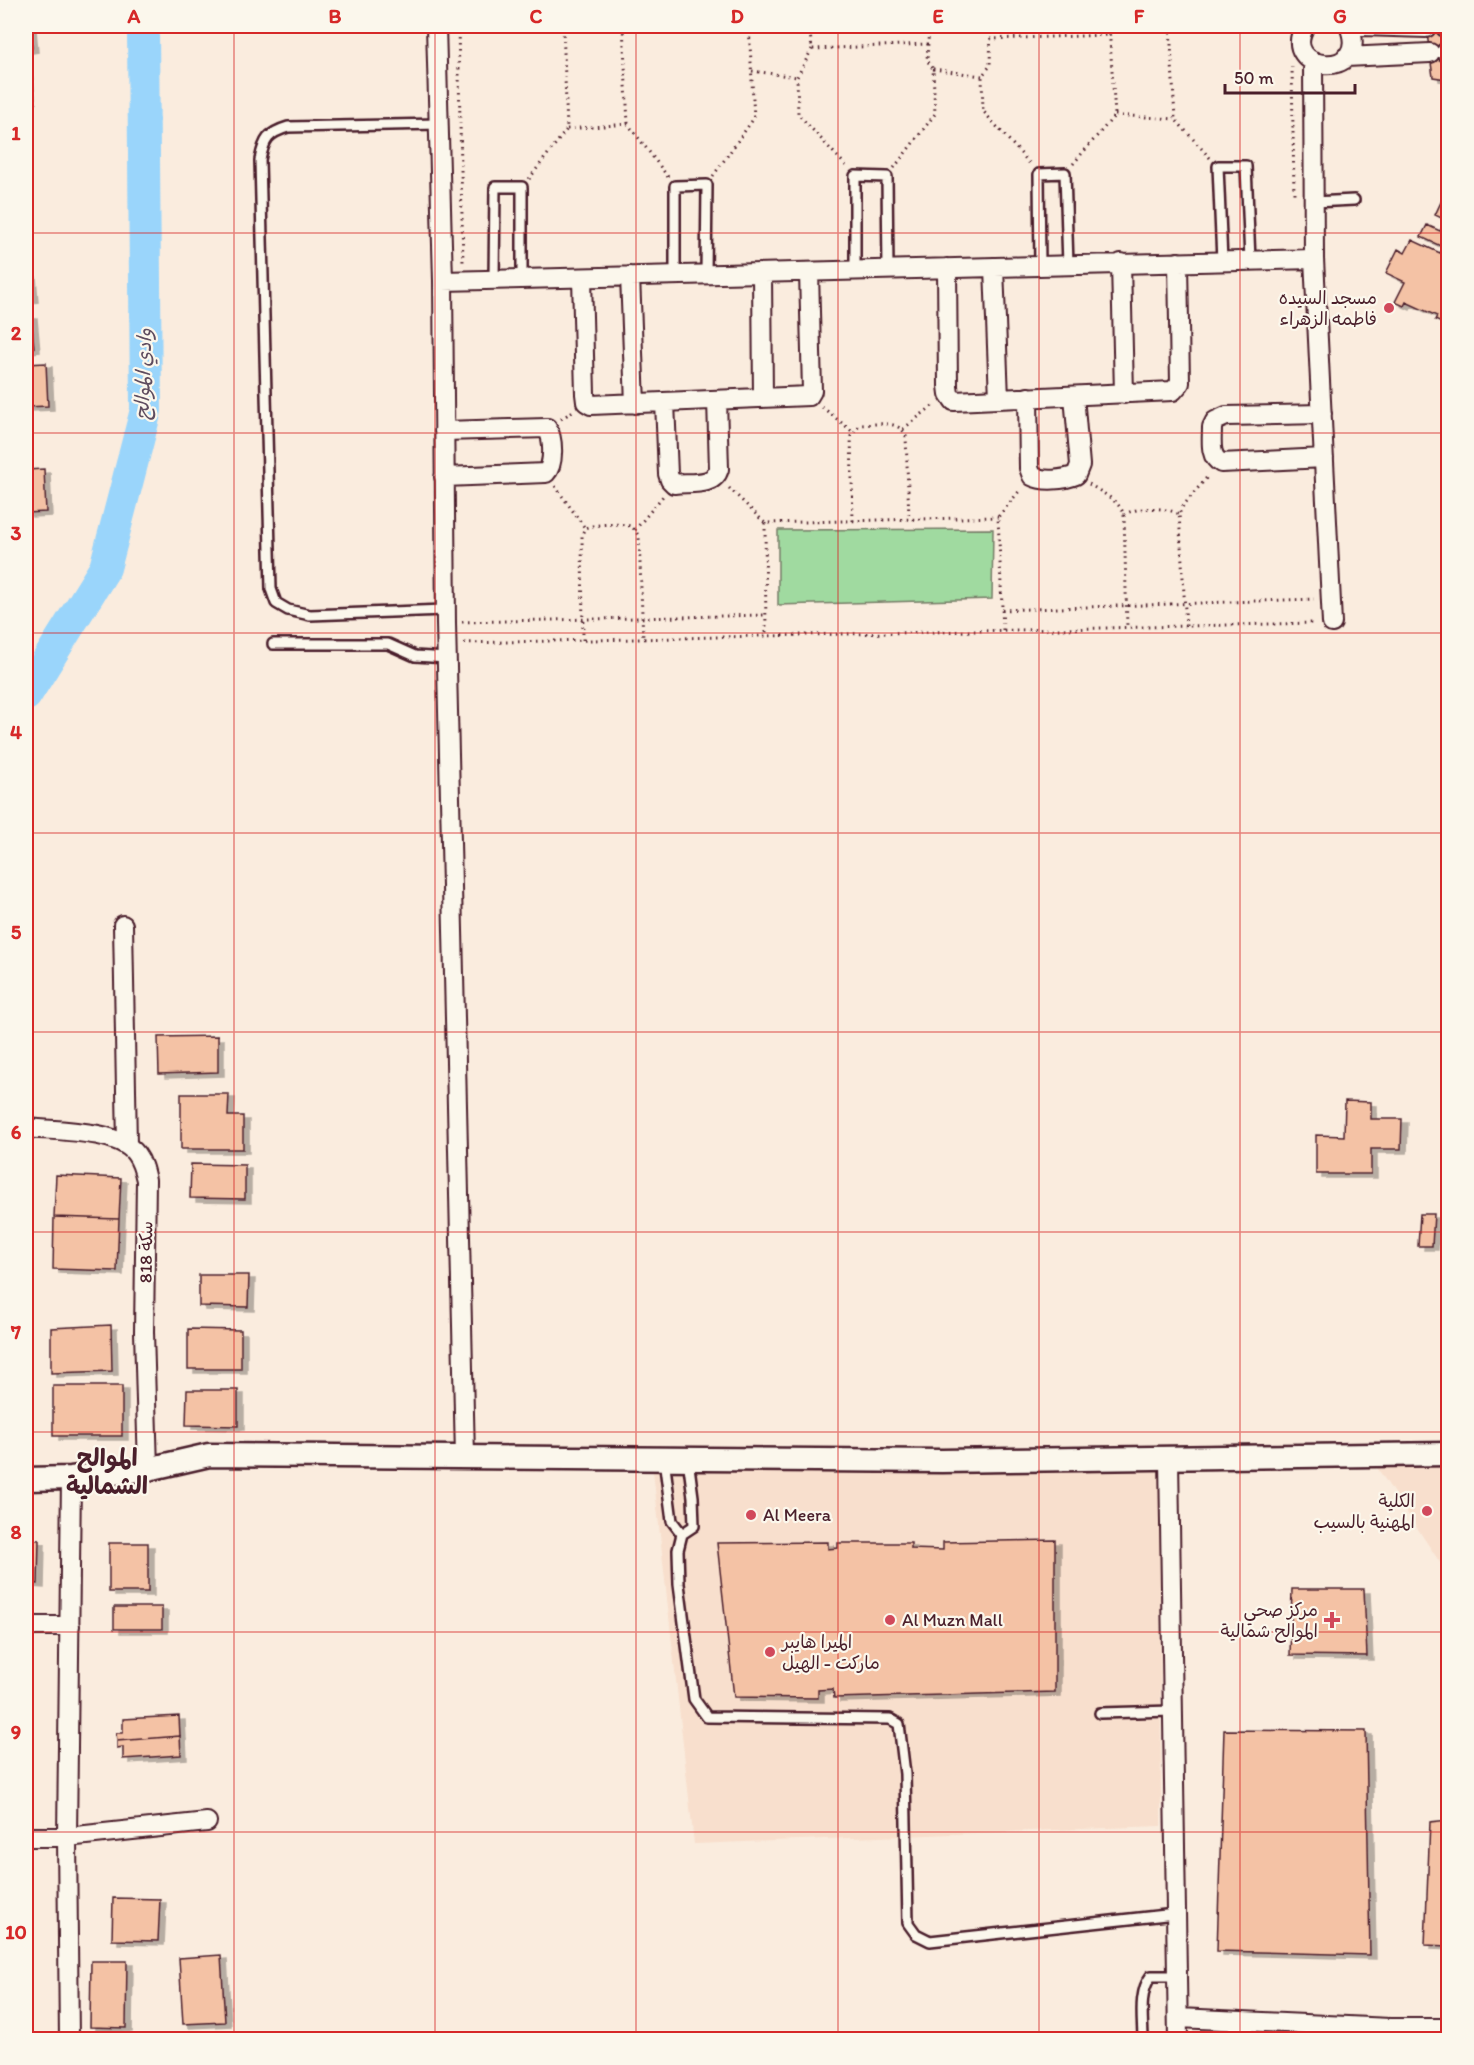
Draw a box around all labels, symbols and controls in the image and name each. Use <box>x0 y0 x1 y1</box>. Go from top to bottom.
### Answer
text: A <box>127 4 141 28</box>
text: B <box>329 4 342 28</box>
text: C <box>530 4 543 28</box>
text: D <box>730 4 744 28</box>
text: E <box>932 4 944 28</box>
text: F <box>1134 4 1145 28</box>
text: G <box>1333 4 1347 28</box>
scale bar <box>1225 57 1356 95</box>
text: 50 m <box>1234 67 1274 89</box>
text: 1 <box>11 121 21 145</box>
place label: مسجد السيده فاطمه الزهراء <box>1279 287 1377 330</box>
marker: مسجد السيده فاطمه الزهراء <box>1382 301 1396 315</box>
text: 2 <box>11 321 22 345</box>
water label: وادي الموالح <box>129 327 160 420</box>
text: 3 <box>11 521 22 545</box>
text: 4 <box>10 720 22 744</box>
text: 5 <box>11 920 22 944</box>
text: 6 <box>11 1120 22 1144</box>
street label: سكة 818 <box>134 1221 158 1283</box>
text: 7 <box>10 1320 21 1344</box>
district label: الموالح الشمالية <box>66 1443 148 1500</box>
place label: الكلية المهنية بالسيب <box>1314 1490 1415 1533</box>
place label: Al Meera <box>763 1504 832 1526</box>
marker: الكلية المهنية بالسيب <box>1420 1504 1434 1518</box>
marker: Al Meera <box>744 1508 758 1522</box>
text: 8 <box>11 1520 22 1544</box>
place label: مركز صحي الموالح شمالية <box>1221 1599 1318 1643</box>
place label: Al Muzn Mall <box>902 1609 1003 1631</box>
marker: مركز صحي الموالح شمالية <box>1323 1611 1341 1629</box>
marker: Al Muzn Mall <box>883 1613 897 1627</box>
place label: الميرا هايبر ماركت - الهيل <box>780 1631 880 1674</box>
marker: الميرا هايبر ماركت - الهيل <box>763 1645 777 1659</box>
text: 9 <box>11 1720 21 1744</box>
text: 10 <box>5 1920 27 1944</box>

